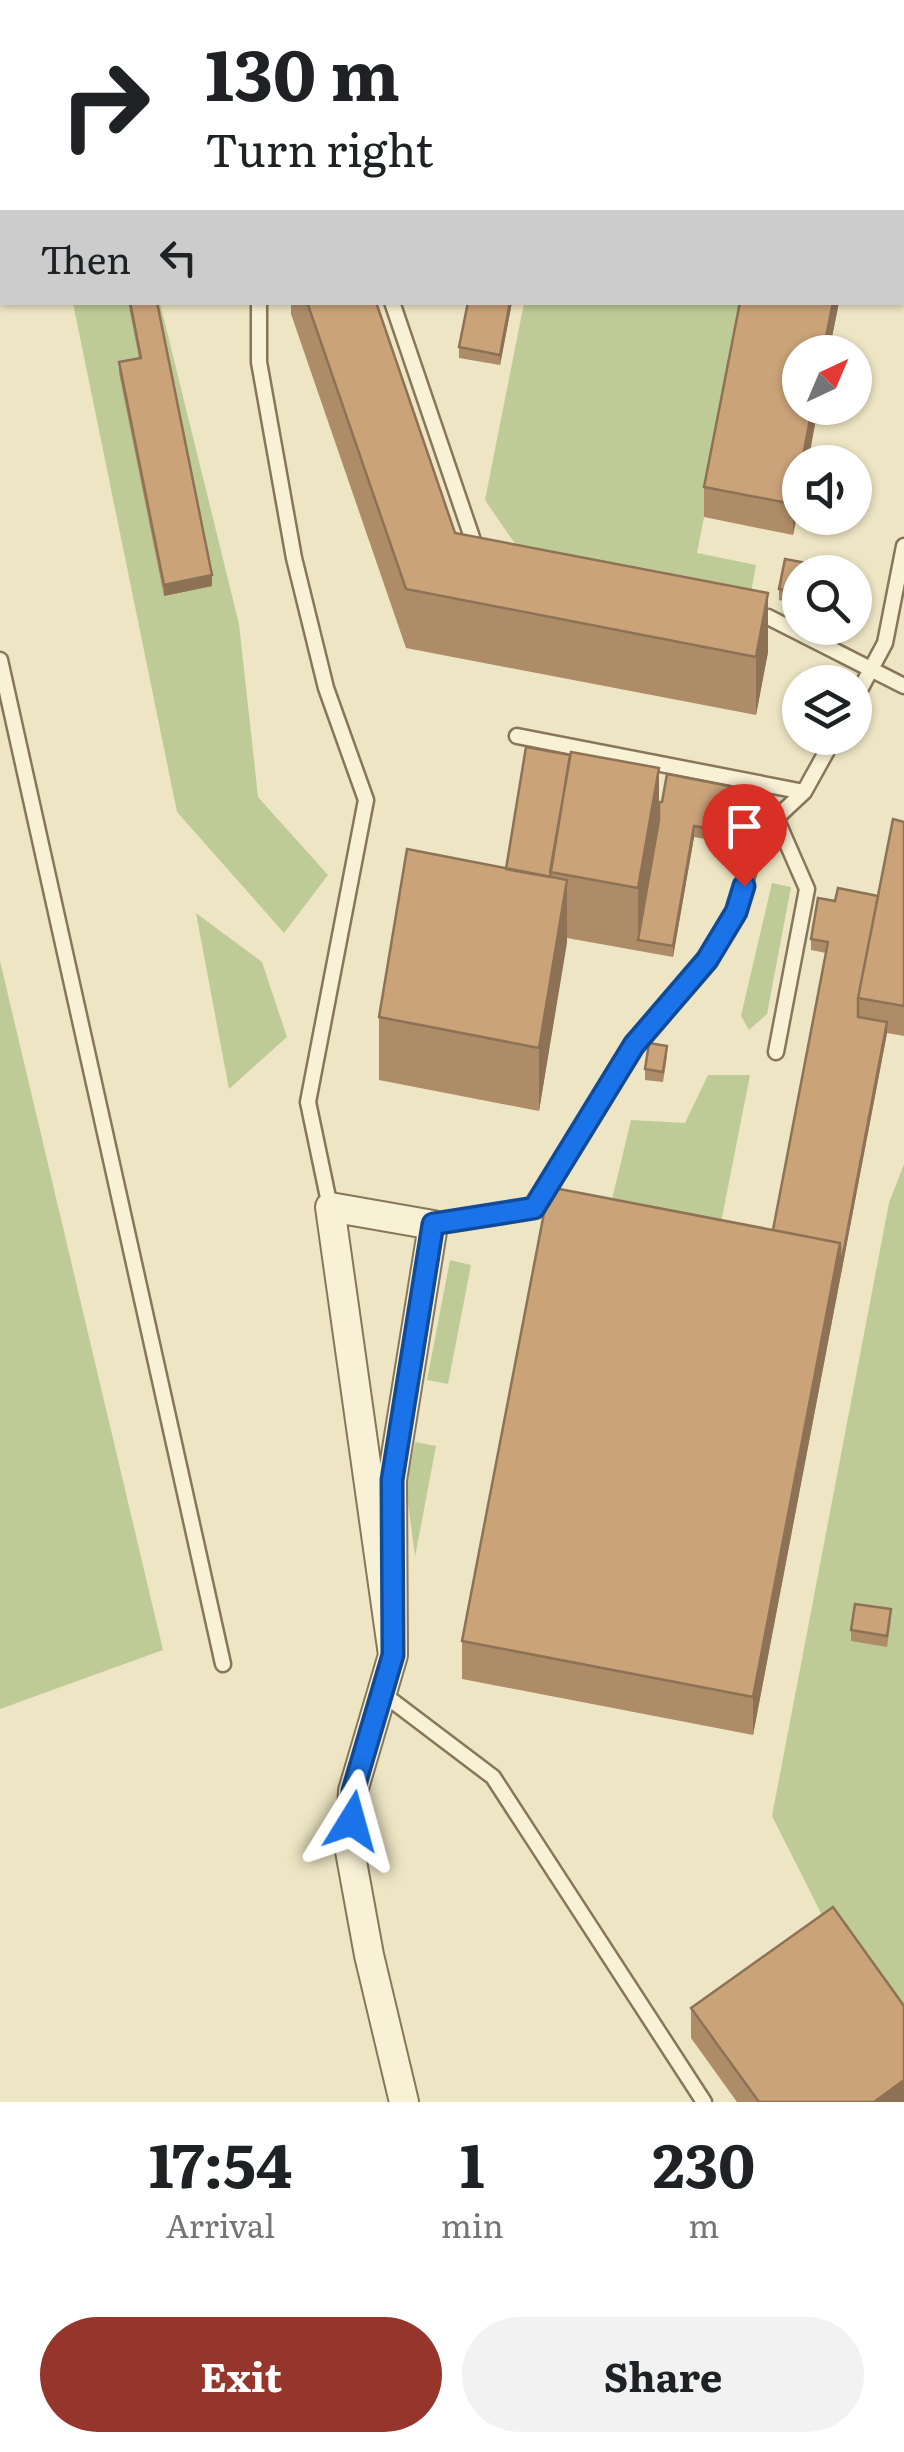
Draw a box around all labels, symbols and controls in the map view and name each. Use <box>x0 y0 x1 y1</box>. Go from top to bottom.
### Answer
text: 130 m <box>205 19 400 123</box>
icon: right <box>40 40 170 170</box>
text: Turn right <box>205 114 433 181</box>
text: Then <box>40 229 131 286</box>
icon: left <box>151 230 206 285</box>
north arrow <box>782 335 872 425</box>
map controls <box>782 335 872 755</box>
button: sound <box>782 445 872 535</box>
button: search <box>782 555 872 645</box>
button: layers <box>782 665 872 755</box>
pin <box>702 784 787 887</box>
icon: arrive <box>717 799 772 854</box>
position arrow <box>300 1769 404 1873</box>
text: 17:54 <box>149 2117 292 2206</box>
text: 1 <box>460 2117 485 2206</box>
text: 230 <box>653 2117 755 2206</box>
text: Arrival <box>166 2200 275 2248</box>
text: min <box>441 2200 504 2248</box>
text: m <box>688 2200 719 2248</box>
button: Exit <box>40 2317 442 2432</box>
button: Share <box>462 2317 864 2432</box>

